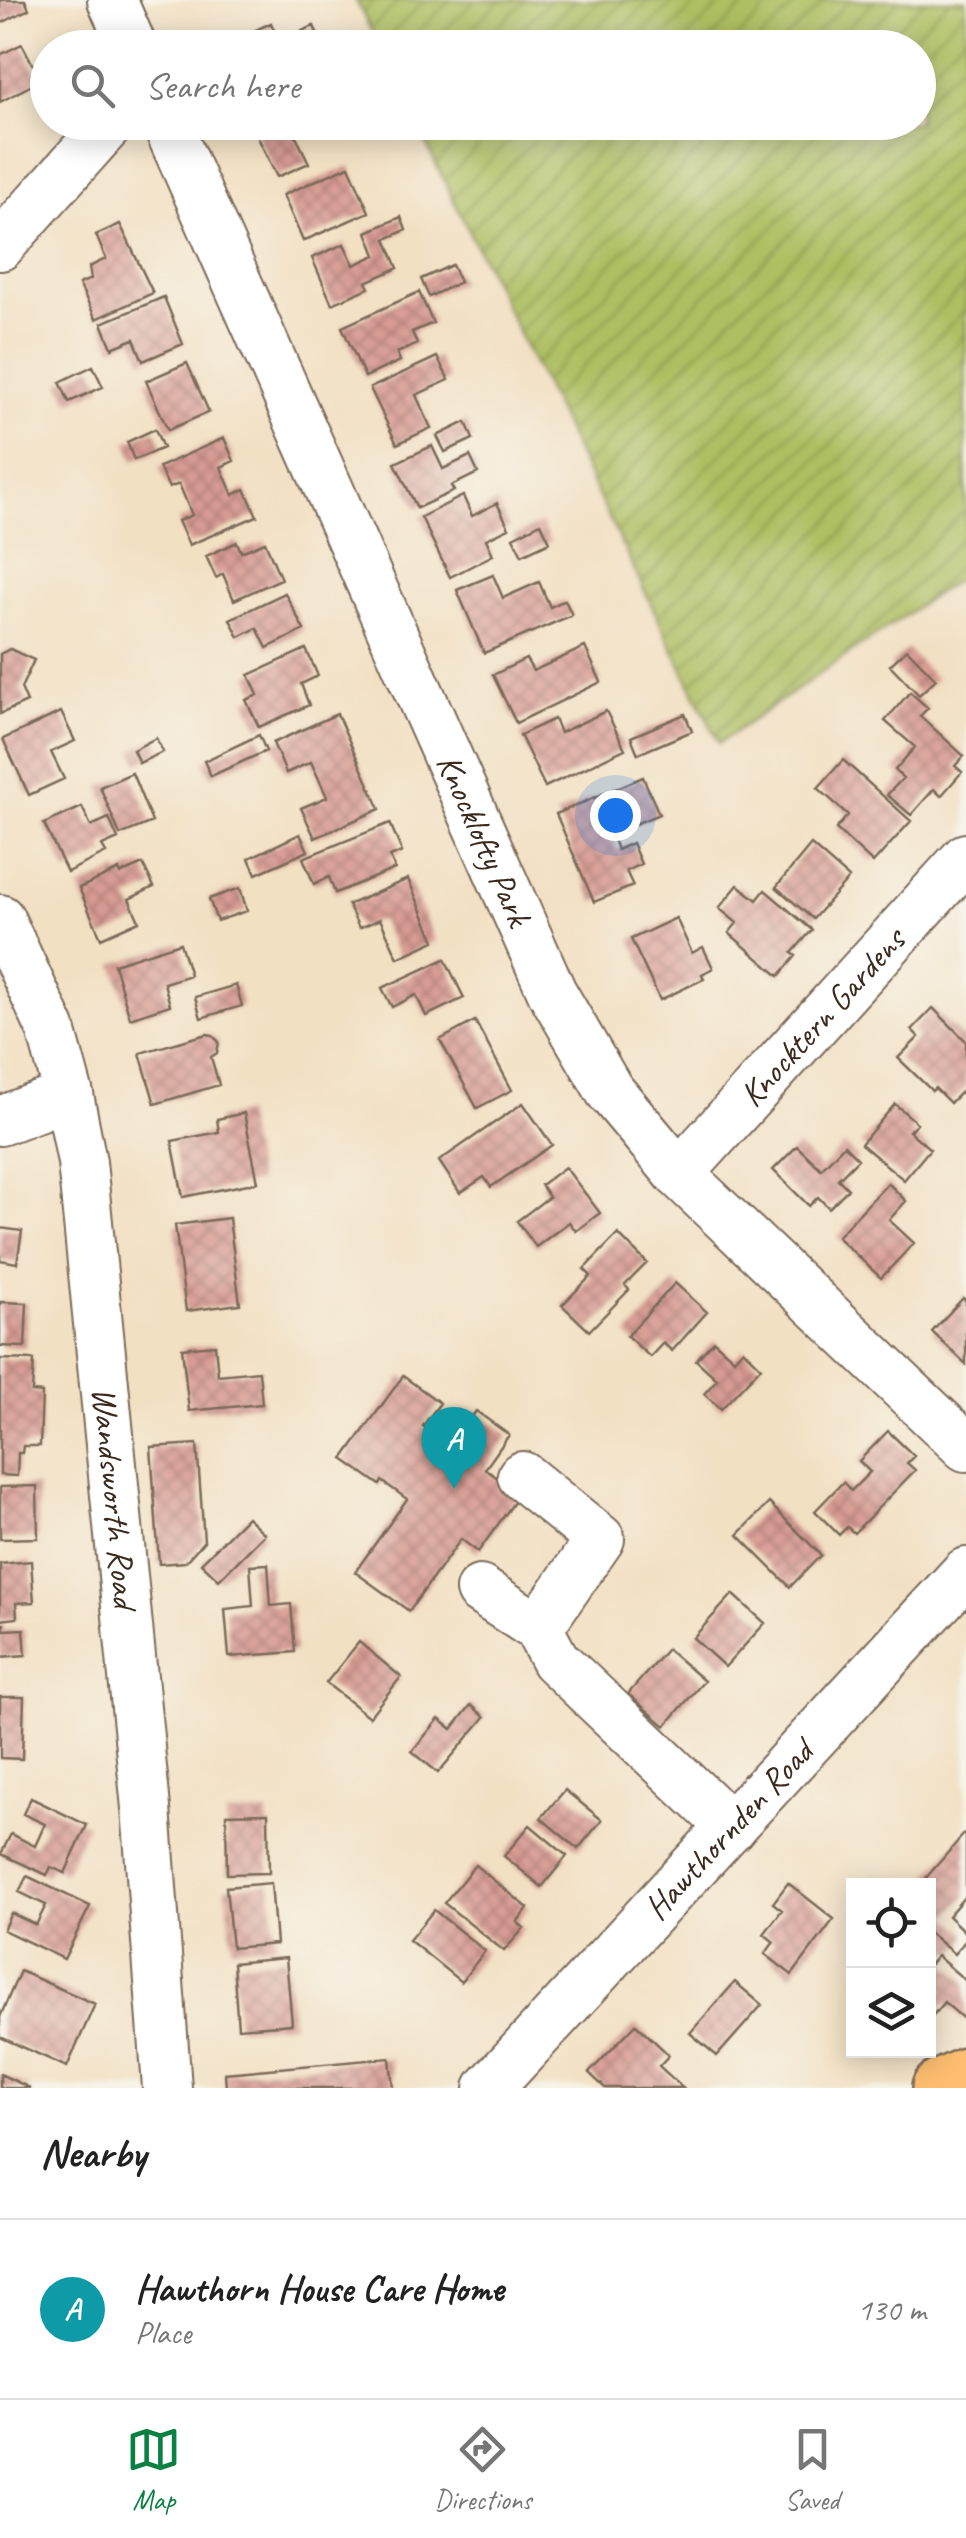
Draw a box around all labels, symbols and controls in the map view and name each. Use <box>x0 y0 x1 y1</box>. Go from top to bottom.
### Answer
search box <box>30 30 936 140</box>
icon: search <box>65 58 120 113</box>
text: Search here <box>145 62 300 109</box>
street label: Knocklofty Park <box>427 747 543 935</box>
your location <box>590 790 641 841</box>
street label: Knocktern Gardens <box>729 916 916 1116</box>
street label: Wandsworth Road <box>82 1385 149 1615</box>
pin: A <box>422 1406 486 1489</box>
street label: Hawthornden Road <box>634 1726 826 1929</box>
map controls <box>846 1878 936 2058</box>
button: locate <box>846 1878 936 1968</box>
button: layers <box>846 1968 936 2058</box>
text: Nearby <box>40 2127 146 2180</box>
text: Hawthorn House Care Home <box>135 2265 504 2312</box>
text: A <box>64 2289 81 2330</box>
text: 130 m <box>857 2289 926 2330</box>
text: Place <box>135 2312 191 2353</box>
tab: Map <box>126 2422 181 2517</box>
tab: Directions <box>434 2422 532 2517</box>
tab: Saved <box>785 2422 840 2517</box>

